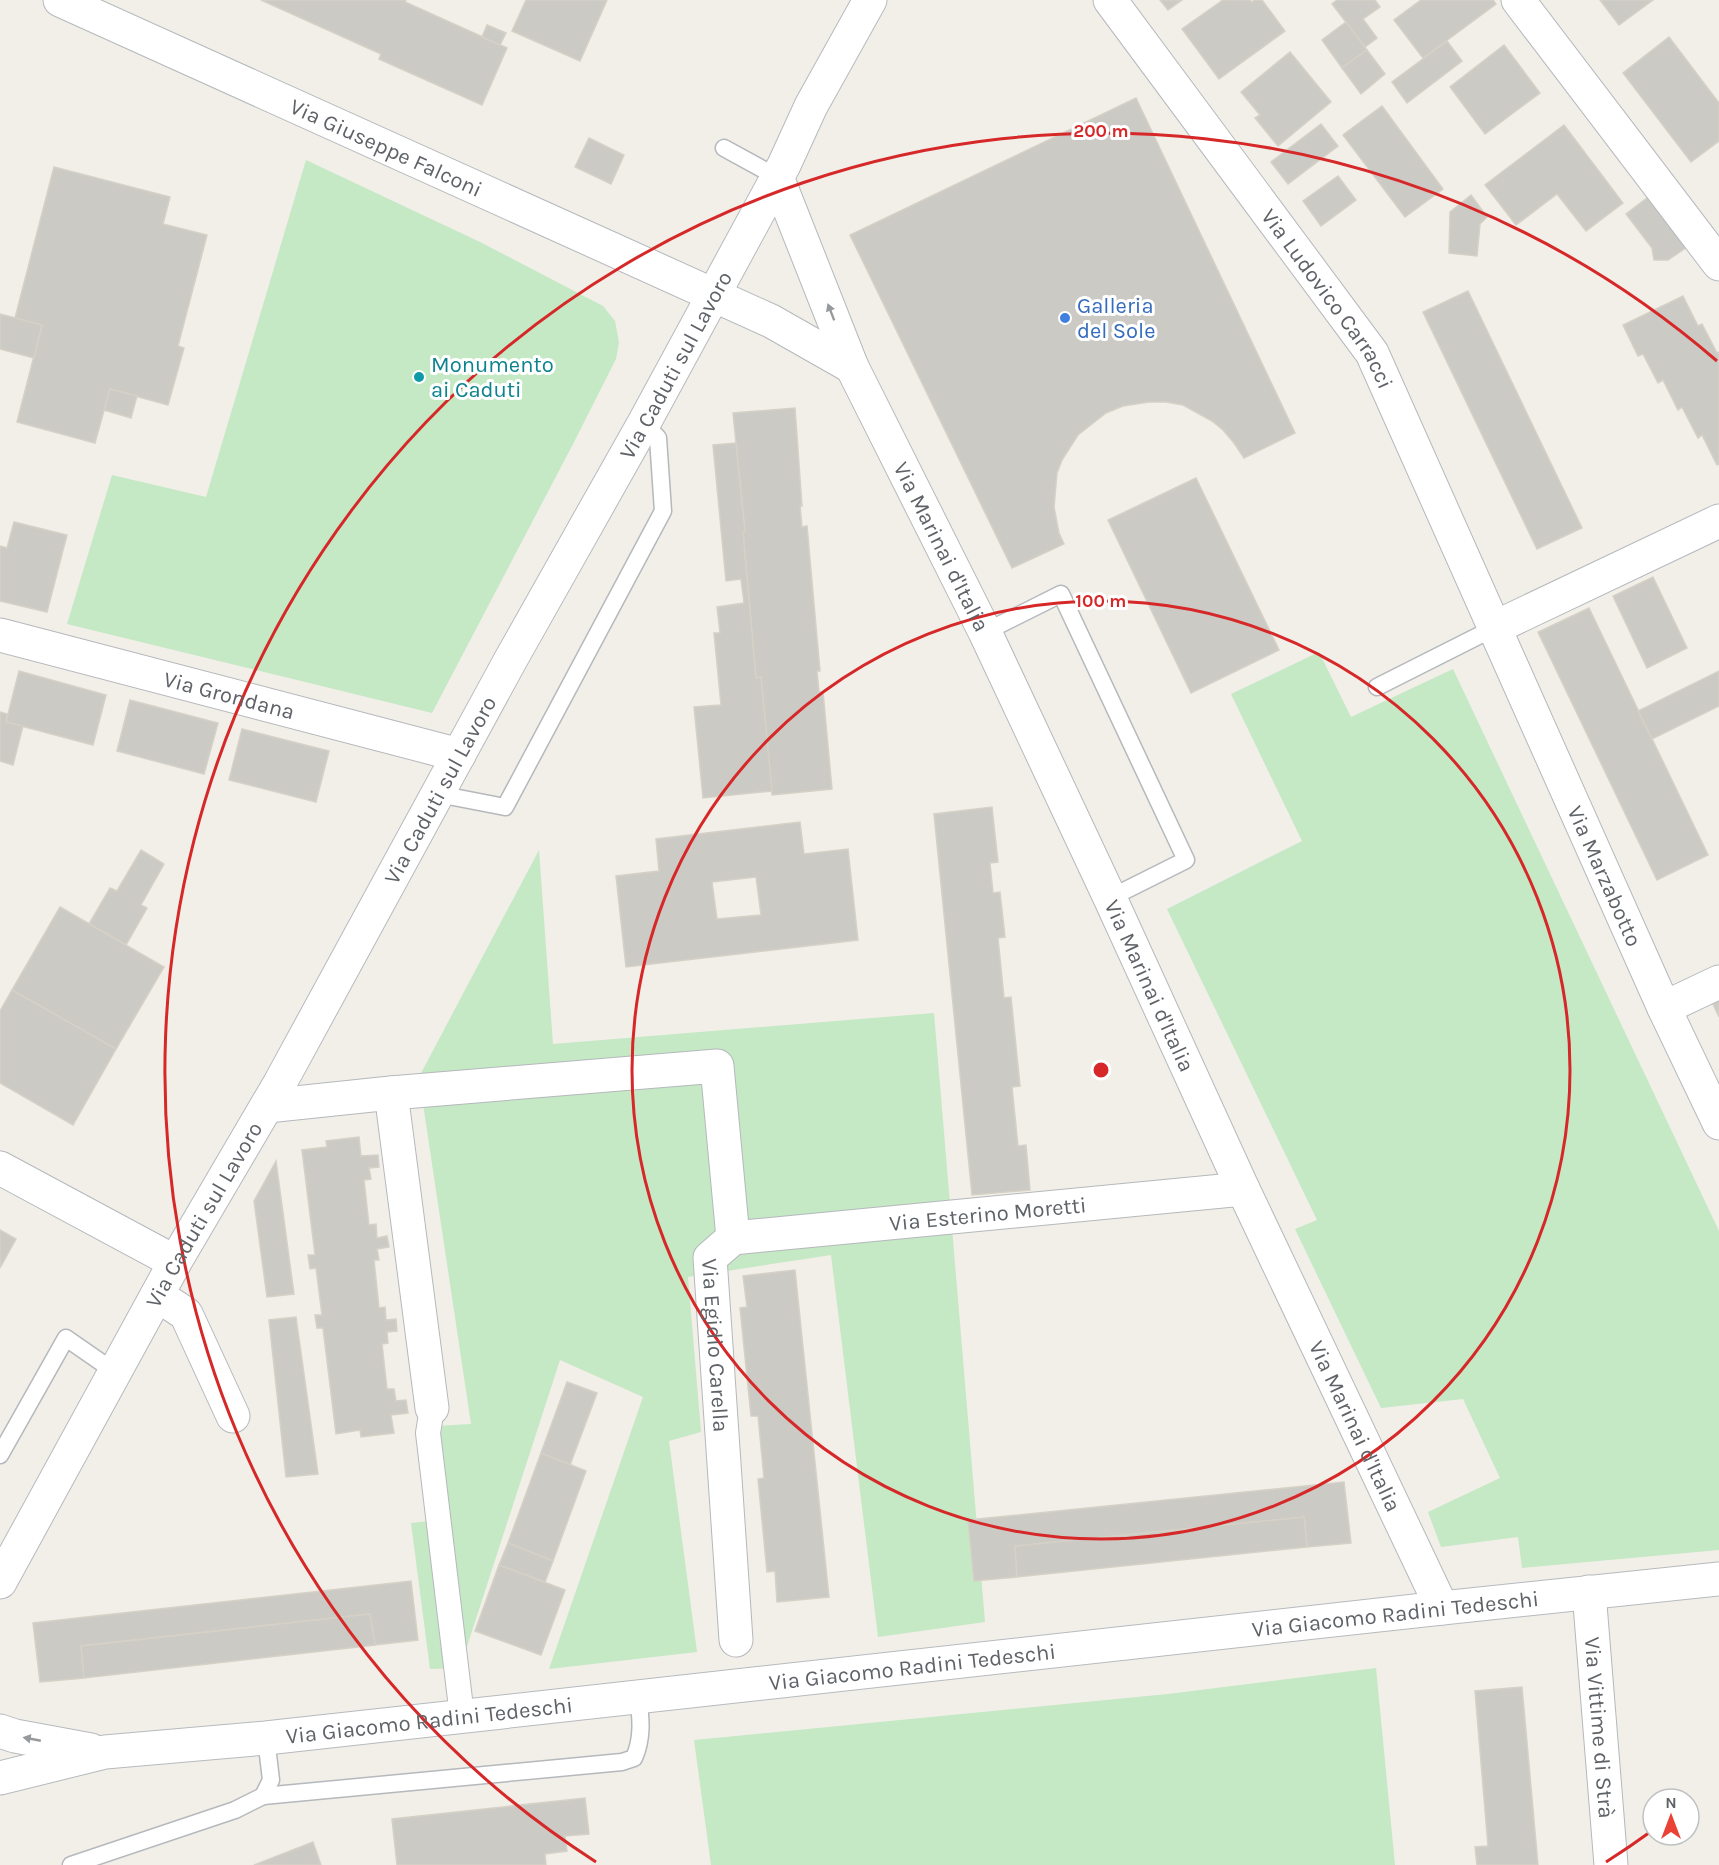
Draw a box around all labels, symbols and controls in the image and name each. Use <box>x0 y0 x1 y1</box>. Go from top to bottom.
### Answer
street label: Via Giuseppe Falconi <box>286 94 486 203</box>
text: 200 m <box>1073 120 1129 142</box>
street label: Via Ludovico Carracci <box>1255 204 1398 393</box>
street label: Via Caduti sul Lavoro <box>614 267 738 464</box>
place label: Galleria del Sole <box>1077 293 1156 344</box>
one-way arrow <box>825 303 835 321</box>
marker: Galleria del Sole <box>1058 311 1072 325</box>
place label: Monumento ai Caduti <box>431 352 554 403</box>
marker: Monumento ai Caduti <box>412 370 426 384</box>
street label: Via Marinai d'Italia <box>888 458 995 636</box>
text: 100 m <box>1076 590 1126 612</box>
street label: Via Grondana <box>161 666 297 725</box>
street label: Via Caduti sul Lavoro <box>379 692 502 889</box>
street label: Via Marzabotto <box>1561 802 1647 951</box>
street label: Via Marinai d'Italia <box>1099 896 1200 1076</box>
centre of rings <box>1091 1060 1111 1080</box>
street label: Via Caduti sul Lavoro <box>141 1118 268 1312</box>
street label: Via Esterino Moretti <box>888 1192 1088 1237</box>
street label: Via Egidio Carella <box>696 1258 734 1433</box>
street label: Via Marinai d'Italia <box>1303 1337 1406 1516</box>
street label: Via Giacomo Radini Tedeschi <box>1251 1586 1540 1643</box>
street label: Via Vittime di Strà <box>1579 1636 1619 1819</box>
street label: Via Giacomo Radini Tedeschi <box>768 1639 1057 1696</box>
street label: Via Giacomo Radini Tedeschi <box>285 1692 574 1750</box>
one-way arrow <box>22 1734 41 1743</box>
north arrow <box>1641 1787 1701 1847</box>
text: N <box>1665 1793 1677 1812</box>

